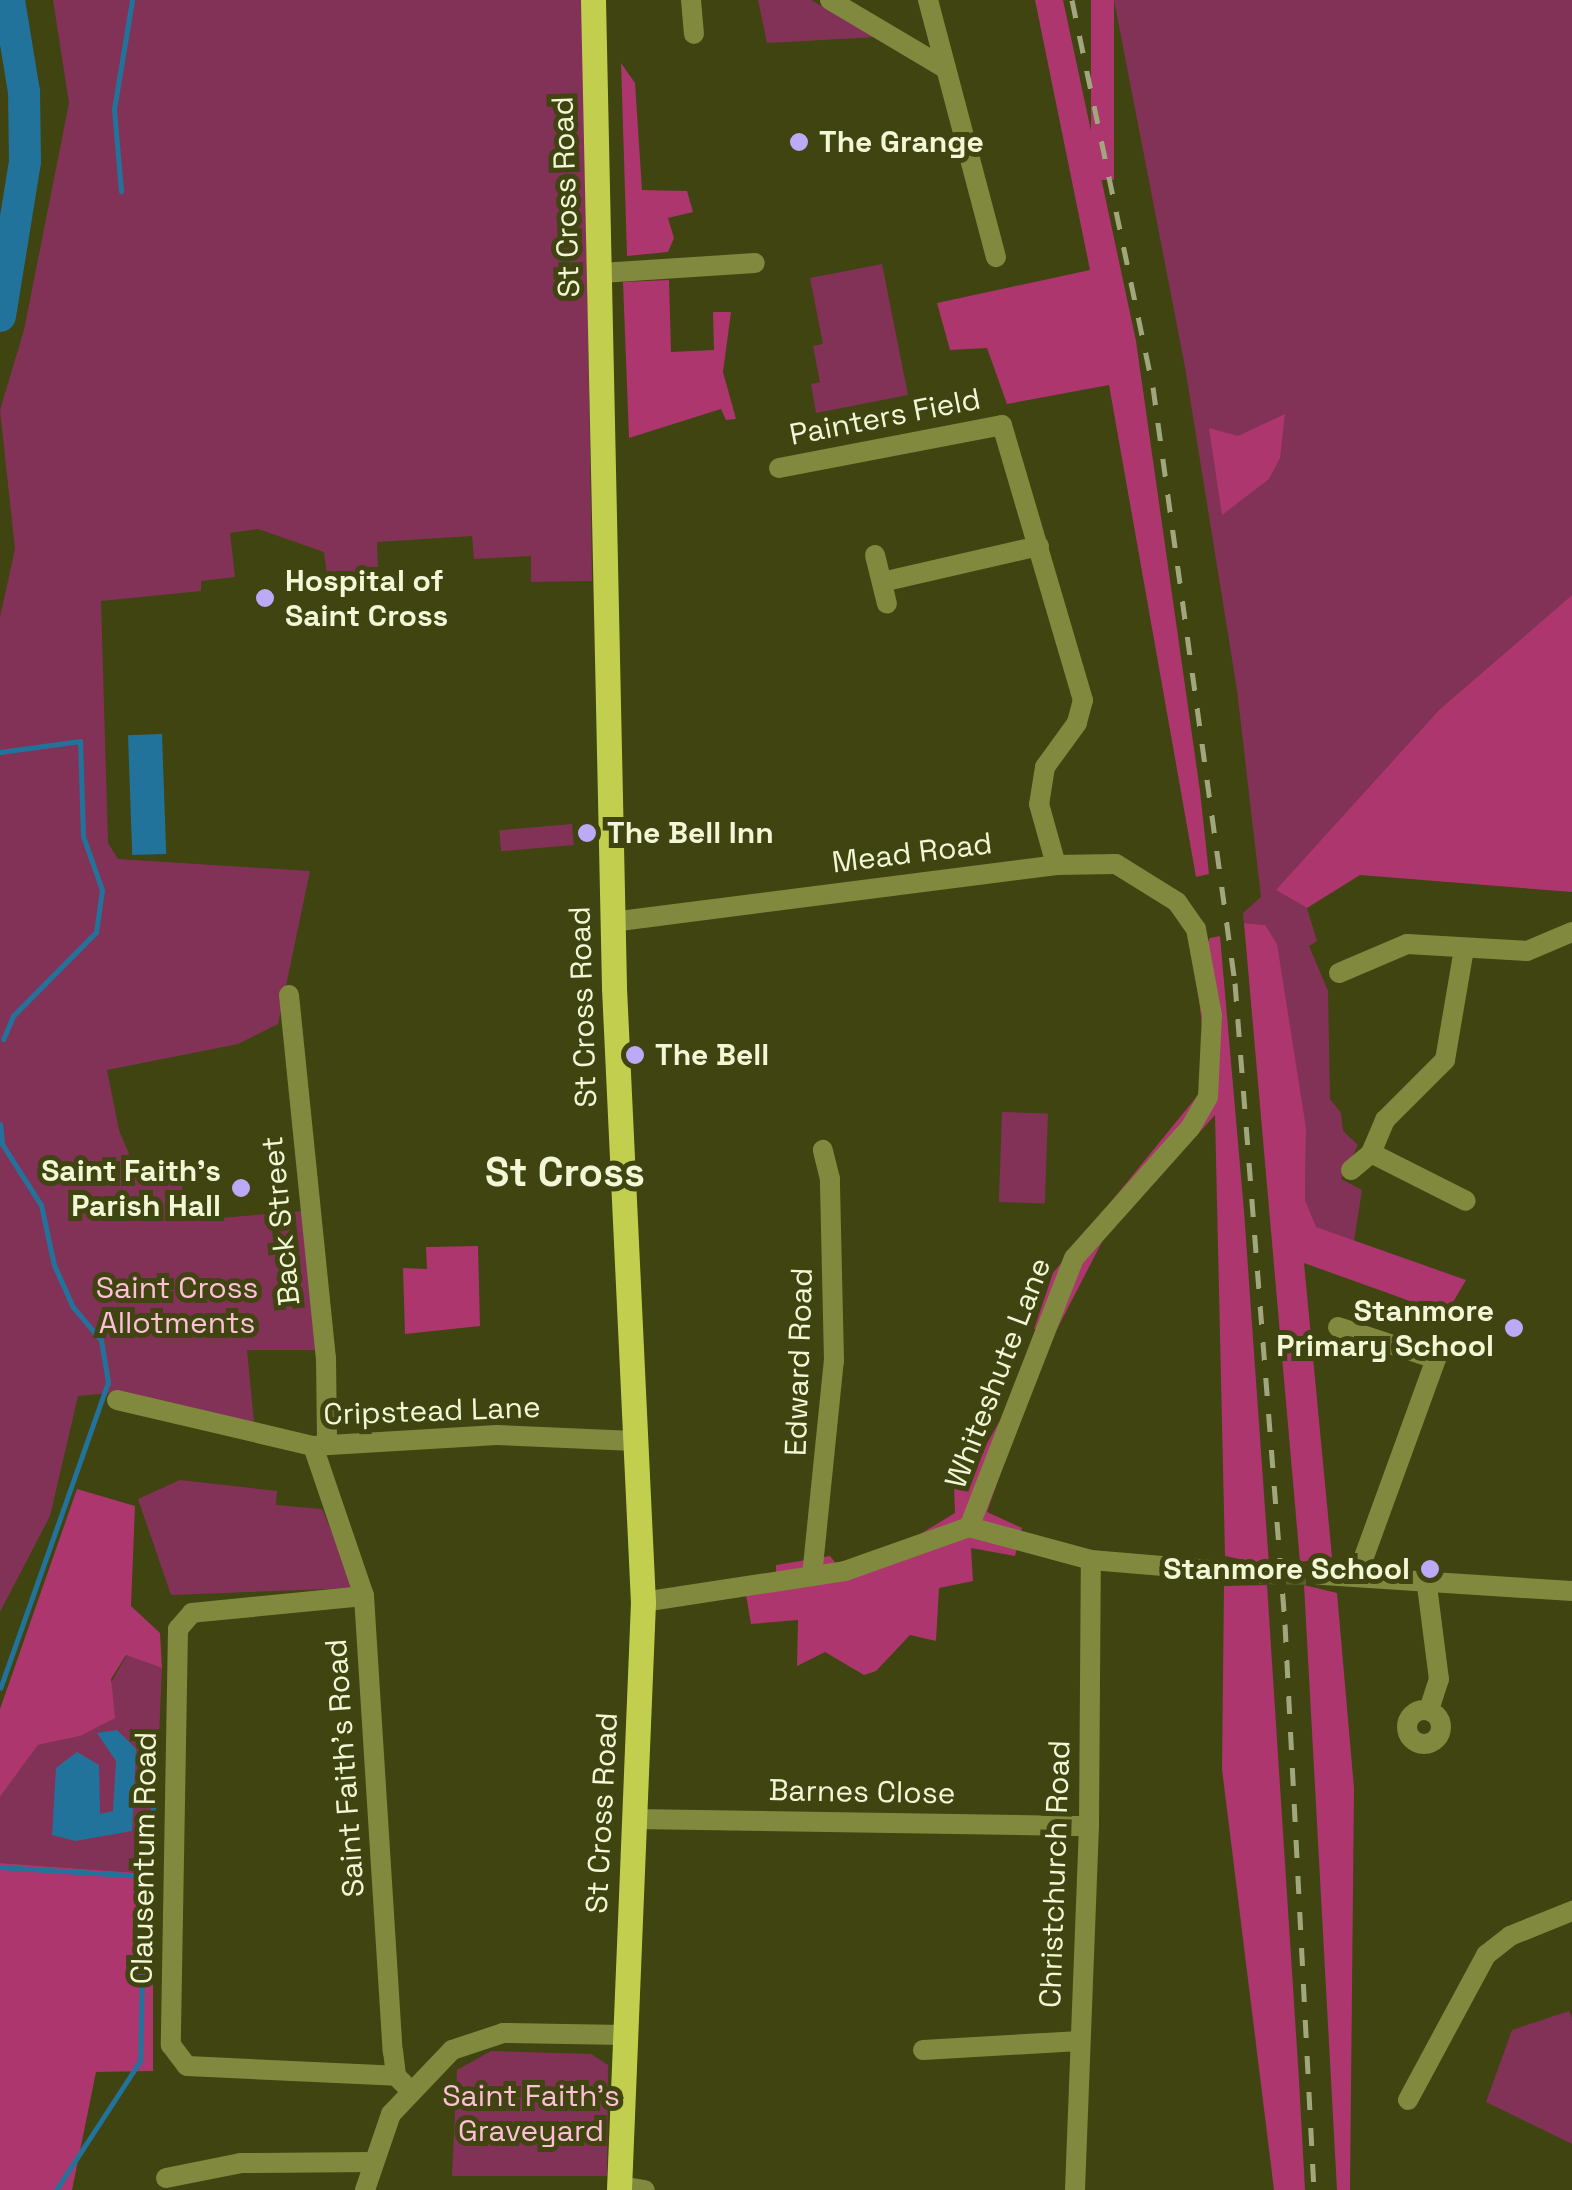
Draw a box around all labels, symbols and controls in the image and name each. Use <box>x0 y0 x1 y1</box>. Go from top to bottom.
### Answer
street label: St Cross Road <box>544 96 588 298</box>
place label: The Grange <box>819 124 984 160</box>
marker: The Grange <box>788 131 810 153</box>
street label: Painters Field <box>786 381 984 453</box>
place label: Hospital of Saint Cross <box>285 563 448 634</box>
marker: Hospital of Saint Cross <box>254 587 276 609</box>
place label: The Bell Inn <box>607 815 774 851</box>
marker: The Bell Inn <box>576 822 598 844</box>
street label: Mead Road <box>830 825 994 881</box>
street label: St Cross Road <box>561 906 605 1108</box>
place label: The Bell <box>655 1037 769 1073</box>
marker: The Bell <box>624 1044 646 1066</box>
street label: Back Street <box>254 1135 308 1307</box>
district label: St Cross <box>485 1149 645 1197</box>
place label: Saint Faith's Parish Hall <box>41 1153 221 1224</box>
marker: Saint Faith's Parish Hall <box>230 1177 252 1199</box>
street label: Whiteshute Lane <box>938 1253 1058 1493</box>
street label: Edward Road <box>778 1267 820 1457</box>
park label: Saint Cross Allotments <box>96 1270 258 1340</box>
place label: Stanmore Primary School <box>1276 1293 1494 1364</box>
marker: Stanmore Primary School <box>1503 1317 1525 1339</box>
street label: Cripstead Lane <box>323 1389 541 1433</box>
place label: Stanmore School <box>1163 1551 1410 1587</box>
marker: Stanmore School <box>1419 1558 1441 1580</box>
street label: Saint Faith's Road <box>318 1638 372 1898</box>
street label: St Cross Road <box>579 1711 625 1915</box>
street label: Clausentum Road <box>124 1731 164 1985</box>
street label: Christchurch Road <box>1032 1739 1078 2009</box>
street label: Barnes Close <box>768 1772 956 1812</box>
park label: Saint Faith's Graveyard <box>442 2078 620 2148</box>

